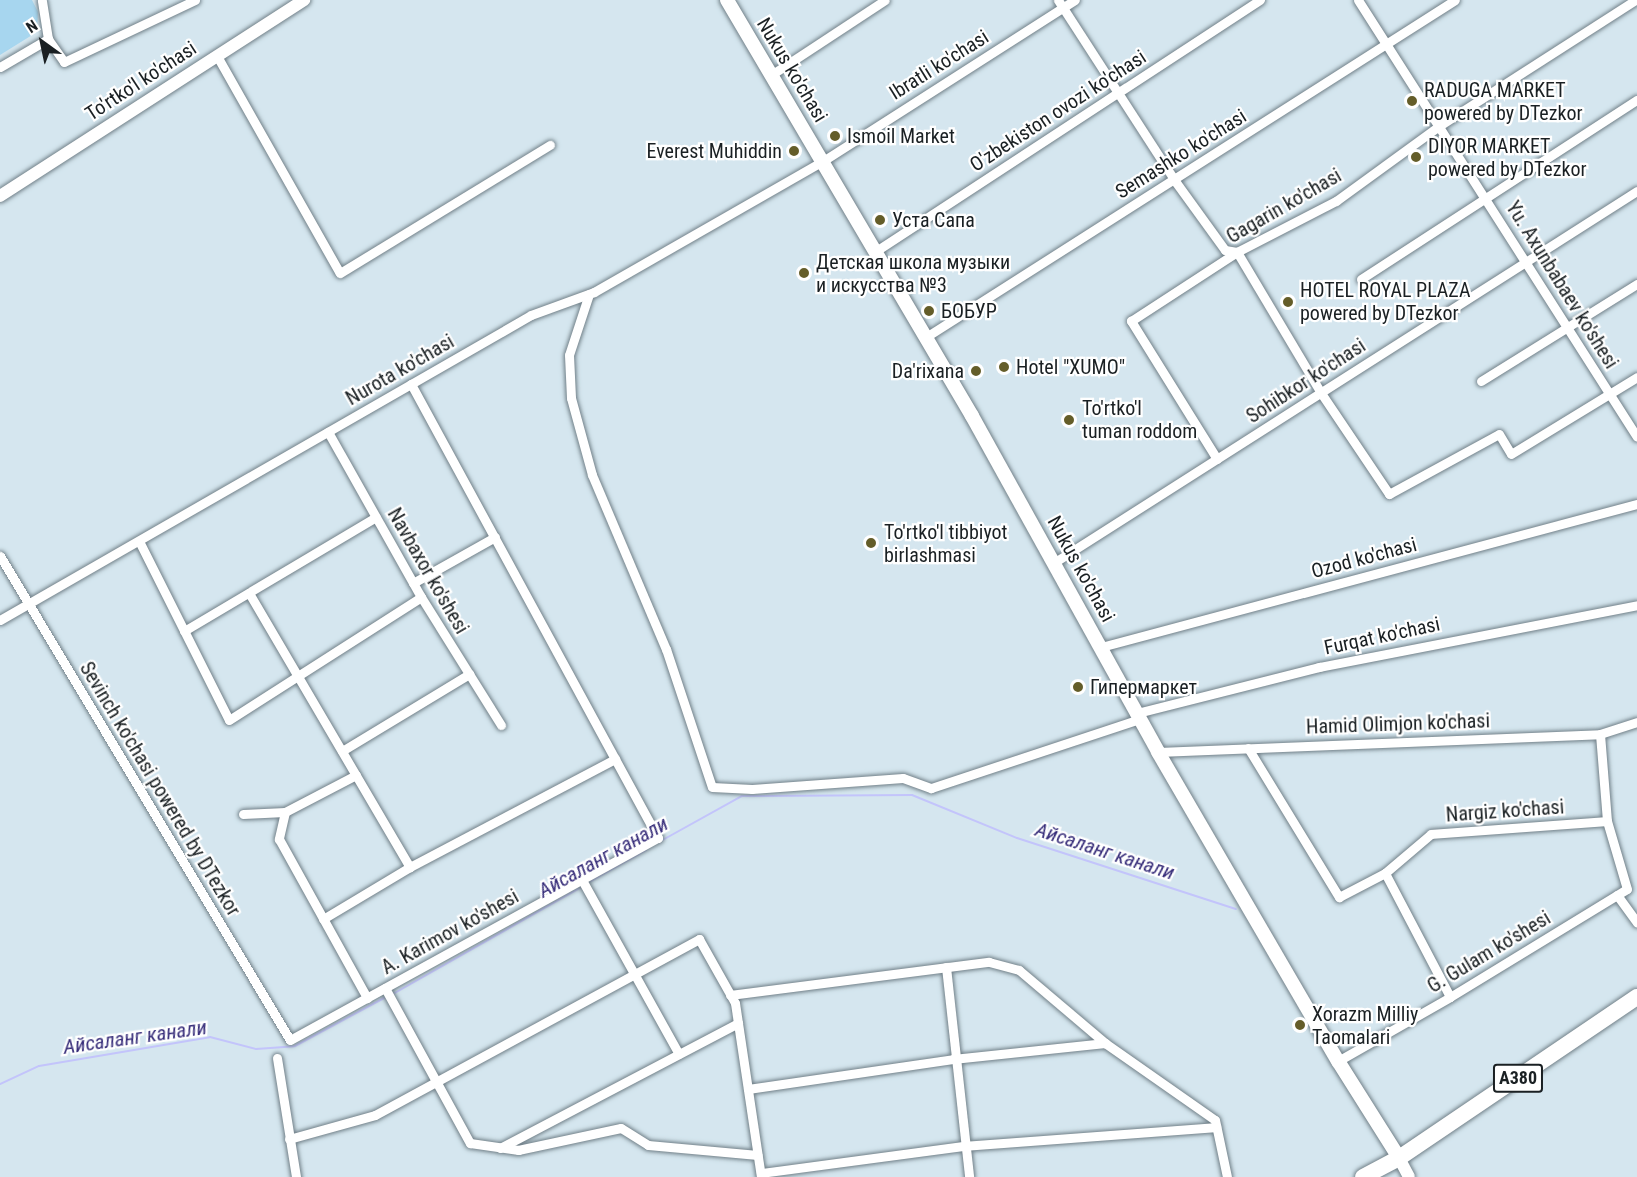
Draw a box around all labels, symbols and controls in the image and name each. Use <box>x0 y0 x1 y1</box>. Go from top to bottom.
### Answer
north arrow <box>12 12 72 72</box>
street label: Nukus ko'chasi <box>752 14 832 126</box>
text: N <box>23 16 41 37</box>
street label: Ibratli ko'chasi <box>885 25 993 105</box>
street label: To'rtko'l ko'chasi <box>81 36 201 126</box>
street label: O'zbekiston ovozi ko'chasi <box>965 45 1151 177</box>
place label: RADUGA MARKET powered by DTezkor <box>1424 78 1583 125</box>
marker: RADUGA MARKET powered by DTezkor <box>1405 94 1419 108</box>
street label: Semashko ko'chasi <box>1111 104 1251 204</box>
place label: Ismoil Market <box>847 124 955 148</box>
marker: Ismoil Market <box>828 129 842 143</box>
place label: DIYOR MARKET powered by DTezkor <box>1428 134 1587 181</box>
place label: Everest Muhiddin <box>646 139 782 163</box>
marker: Everest Muhiddin <box>787 144 801 158</box>
marker: DIYOR MARKET powered by DTezkor <box>1409 150 1423 164</box>
street label: Gagarin ko'chasi <box>1222 163 1346 249</box>
street label: Yu. Axunbabaev ko'shesi <box>1501 197 1623 373</box>
place label: Уста Сапа <box>892 208 975 232</box>
marker: Уста Сапа <box>873 213 887 227</box>
place label: Детская школа музыки и искусства №3 <box>816 250 1010 297</box>
marker: Детская школа музыки и искусства №3 <box>797 266 811 280</box>
place label: HOTEL ROYAL PLAZA powered by DTezkor <box>1300 278 1470 325</box>
marker: HOTEL ROYAL PLAZA powered by DTezkor <box>1281 295 1295 309</box>
place label: БОБУР <box>941 299 997 323</box>
marker: БОБУР <box>922 304 936 318</box>
street label: Nurota ko'chasi <box>342 329 458 411</box>
street label: Sohibkor ko'chasi <box>1242 334 1370 428</box>
place label: Hotel "XUMO" <box>1016 355 1125 379</box>
place label: Da'rixana <box>892 359 964 383</box>
marker: Hotel "XUMO" <box>997 360 1011 374</box>
marker: Da'rixana <box>969 364 983 378</box>
place label: To'rtko'l tuman roddom <box>1082 396 1197 443</box>
marker: To'rtko'l tuman roddom <box>1060 411 1078 429</box>
street label: Navbaxor ko'shesi <box>382 504 474 638</box>
street label: Nukus ko'chasi <box>1042 512 1120 626</box>
place label: To'rtko'l tibbiyot birlashmasi <box>884 520 1008 567</box>
street label: Ozod ko'chasi <box>1309 532 1419 584</box>
marker: To'rtko'l tibbiyot birlashmasi <box>862 534 880 552</box>
street label: Furqat ko'chasi <box>1322 612 1442 660</box>
street label: Sevinch ko'chasi powered by DTezkor <box>75 658 245 920</box>
place label: Гипермаркет <box>1090 675 1197 699</box>
marker: Гипермаркет <box>1071 680 1085 694</box>
street label: Hamid Olimjon ko'chasi <box>1306 709 1490 739</box>
street label: Nargiz ko'chasi <box>1445 795 1565 827</box>
water label: Айсаланг канали <box>534 811 672 903</box>
water label: Айсаланг канали <box>1032 817 1178 885</box>
street label: A. Karimov ko'shesi <box>377 884 523 980</box>
street label: G. Gulam ko'shesi <box>1423 906 1555 998</box>
place label: Xorazm Milliy Taomalari <box>1312 1002 1418 1049</box>
water label: Айсаланг канали <box>62 1014 208 1060</box>
marker: Xorazm Milliy Taomalari <box>1293 1018 1307 1032</box>
road number: A380 <box>1492 1063 1544 1093</box>

